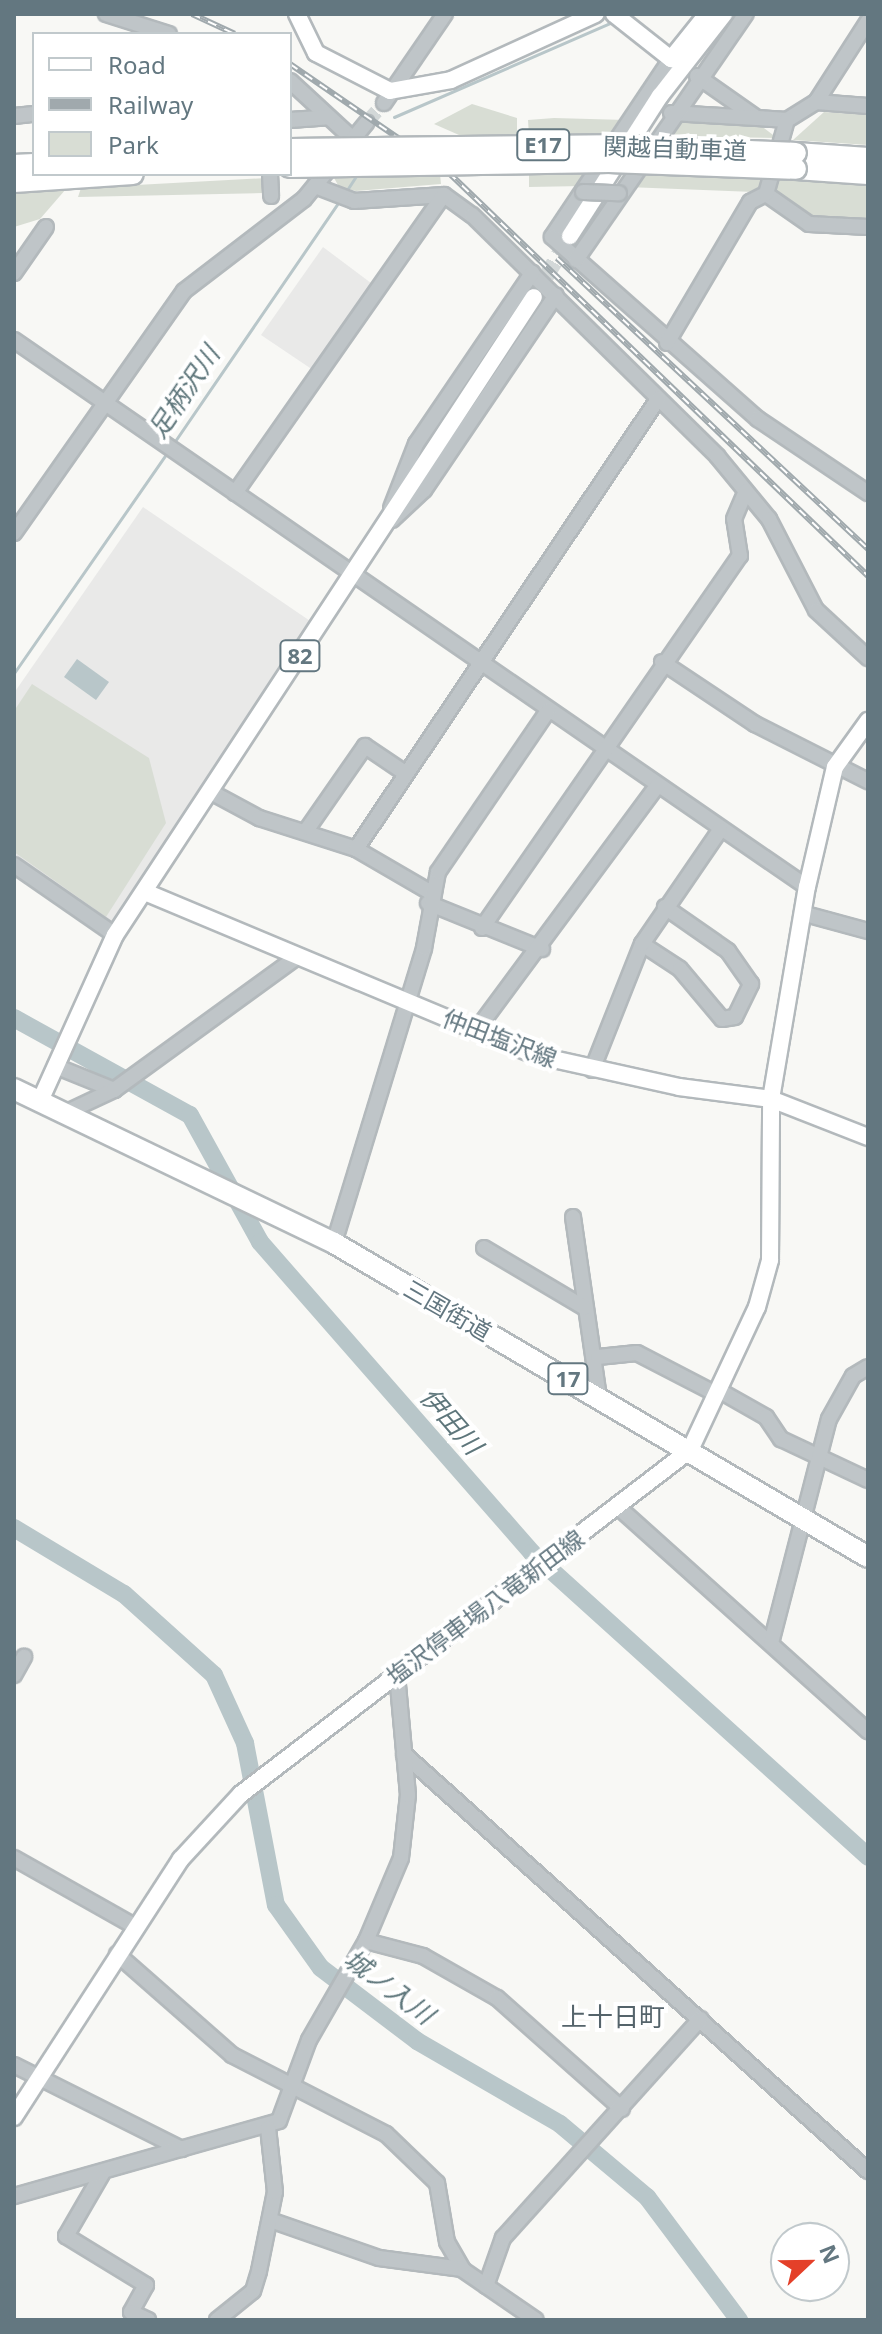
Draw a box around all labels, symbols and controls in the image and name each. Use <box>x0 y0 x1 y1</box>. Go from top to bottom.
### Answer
legend <box>32 32 292 176</box>
text: Road <box>108 48 166 81</box>
text: Railway <box>108 88 193 121</box>
road number: E17 <box>515 127 571 163</box>
text: Park <box>108 128 159 161</box>
street label: 関越自動車道 <box>603 131 747 165</box>
water label: 足柄沢川 <box>142 340 226 444</box>
road number: 82 <box>278 638 322 674</box>
street label: 仲田塩沢線 <box>439 1003 561 1073</box>
street label: 三国街道 <box>399 1274 497 1346</box>
road number: 17 <box>546 1361 590 1397</box>
water label: 伊田川 <box>414 1381 488 1461</box>
street label: 塩沢停車場八竜新田線 <box>380 1523 590 1691</box>
water label: 城ノ入川 <box>338 1943 440 2031</box>
district label: 上十日町 <box>561 2001 665 2033</box>
north arrow <box>770 2222 850 2302</box>
text: N <box>813 2240 848 2268</box>

